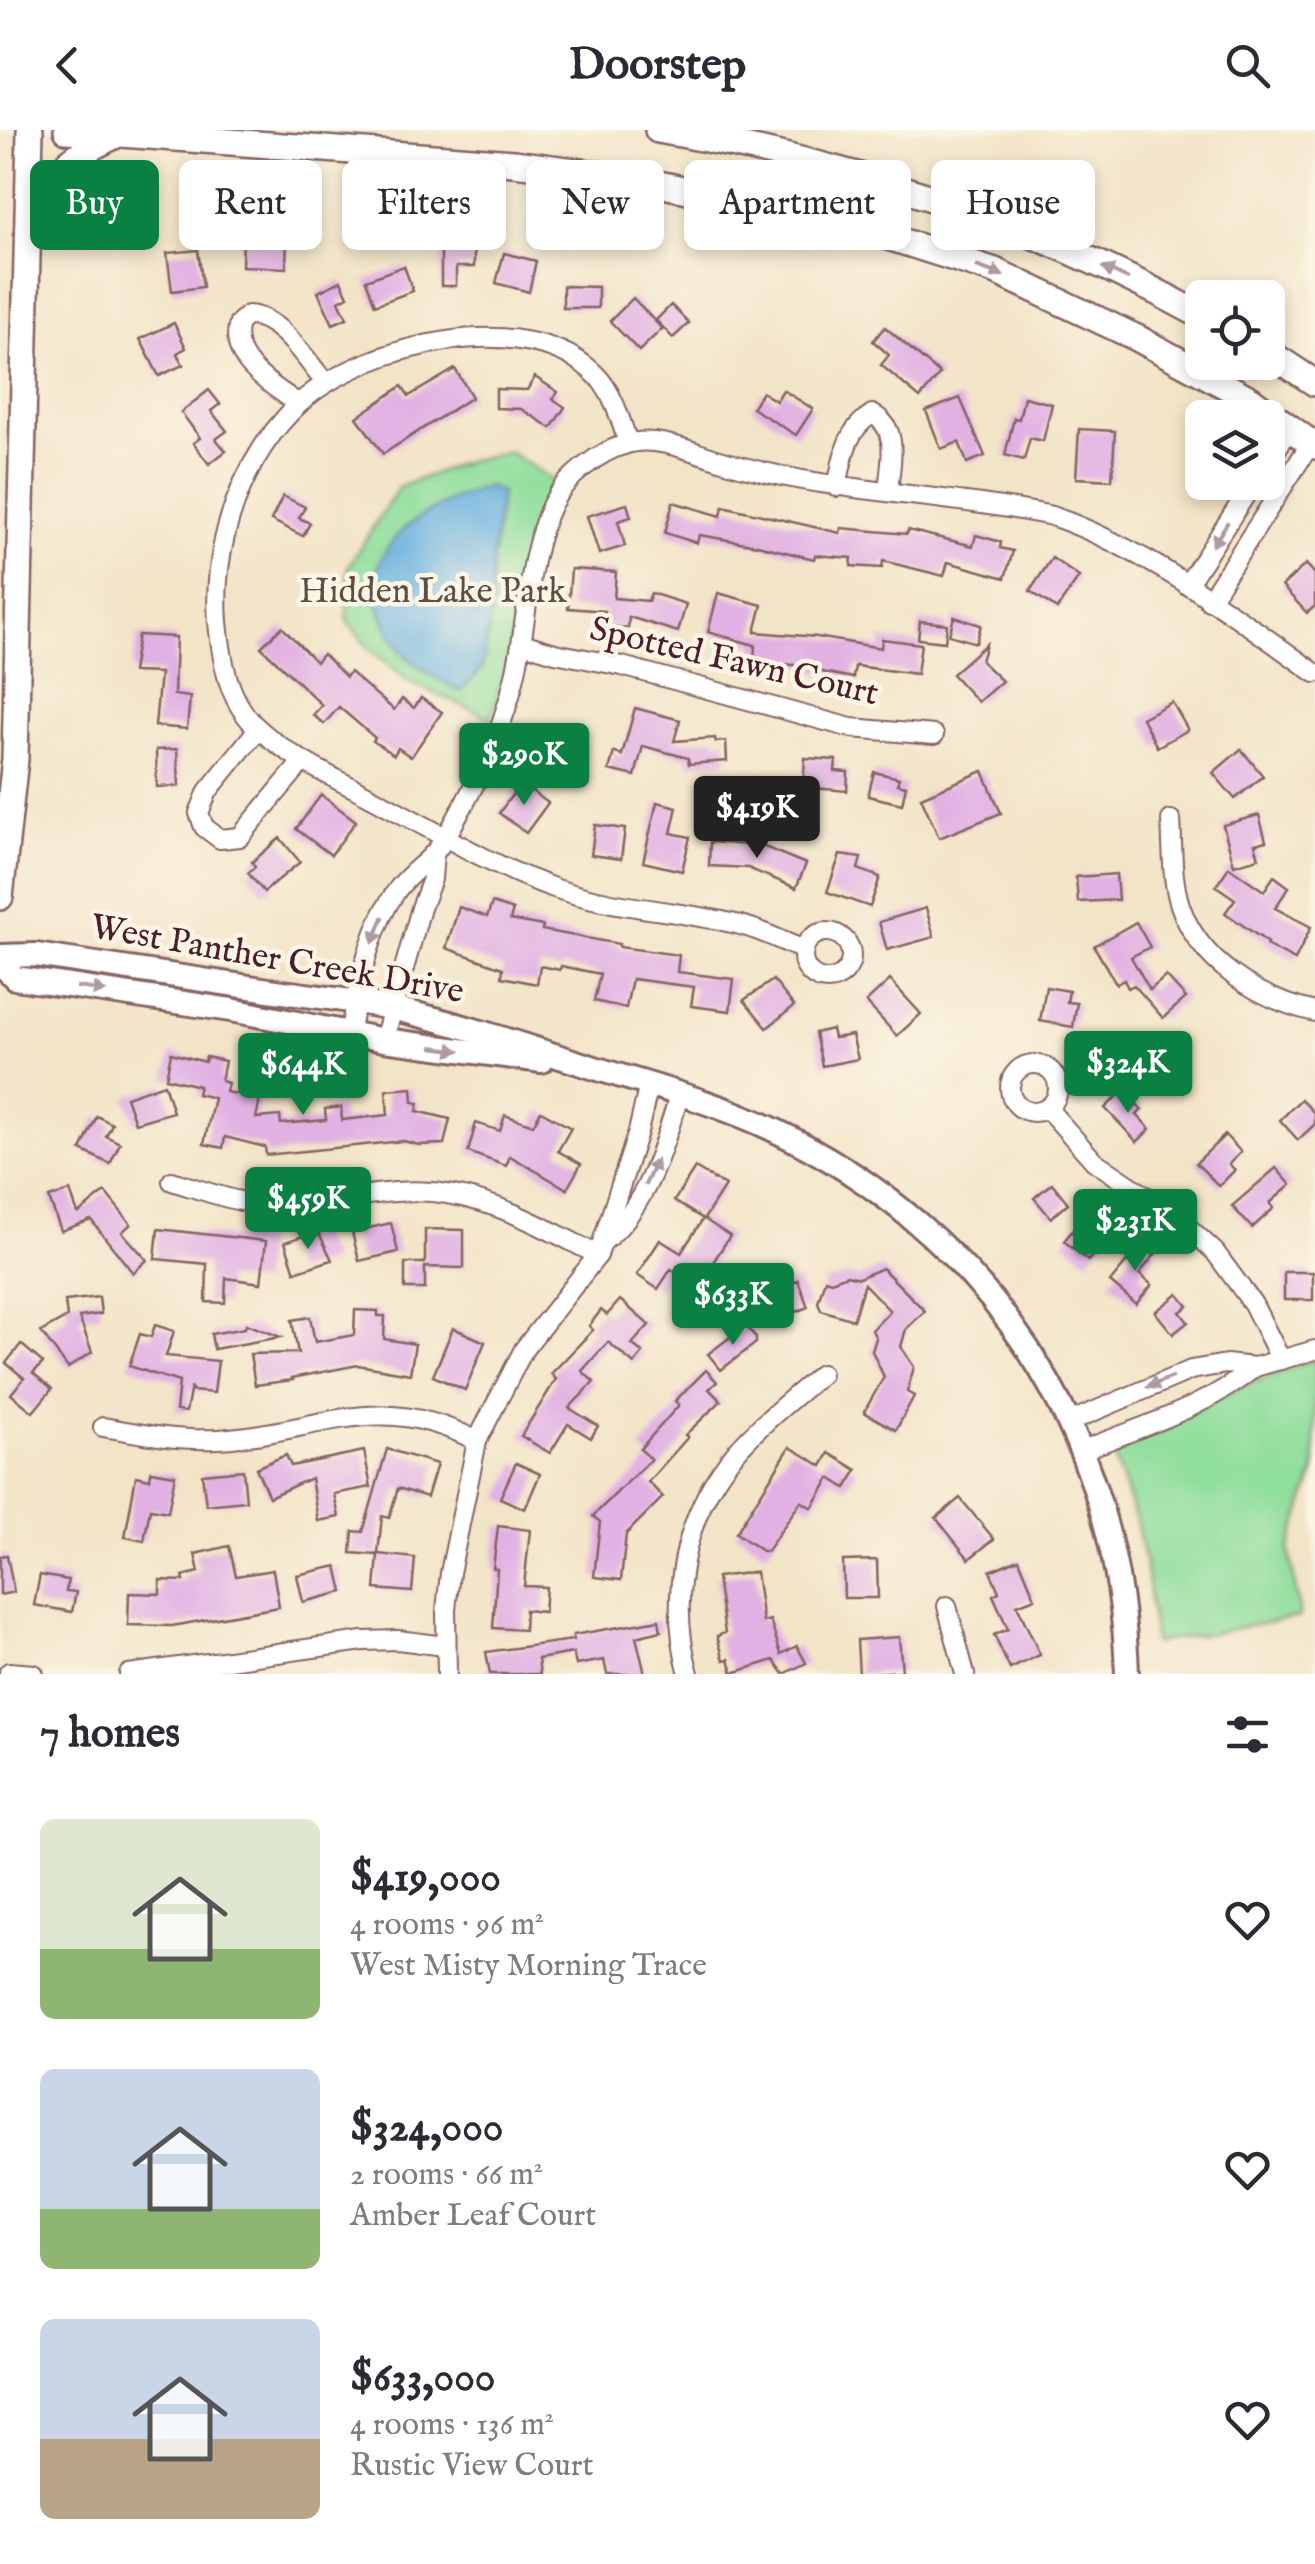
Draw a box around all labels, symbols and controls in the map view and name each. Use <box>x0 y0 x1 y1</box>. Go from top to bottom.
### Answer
text: Doorstep <box>569 37 746 94</box>
icon: back <box>40 38 95 93</box>
icon: search <box>1220 38 1275 93</box>
chip: Buy <box>30 160 159 250</box>
chip: Rent <box>179 160 322 250</box>
chip: Filters <box>342 160 506 250</box>
chip: New <box>526 160 664 250</box>
chip: Apartment <box>684 160 911 250</box>
chip: House <box>931 160 1095 250</box>
one-way arrow <box>975 264 1005 279</box>
one-way arrow <box>1100 265 1130 281</box>
map controls <box>1185 280 1285 500</box>
button: locate <box>1185 280 1285 380</box>
button: layers <box>1185 400 1285 500</box>
one-way arrow <box>1212 520 1230 548</box>
park label: Hidden Lake Park <box>299 570 567 615</box>
street label: Spotted Fawn Court <box>585 607 883 717</box>
pin: $290K <box>454 723 594 808</box>
text: $290K <box>481 735 567 776</box>
pin: $419K <box>687 776 827 861</box>
text: $419K <box>716 788 798 829</box>
street label: West Panther Creek Drive <box>87 905 467 1015</box>
one-way arrow <box>369 915 385 945</box>
one-way arrow <box>76 982 107 997</box>
pin: $324K <box>1058 1031 1198 1116</box>
pin: $644K <box>233 1033 373 1118</box>
one-way arrow <box>431 1041 462 1057</box>
text: $324K <box>1086 1043 1170 1084</box>
text: $644K <box>260 1045 346 1086</box>
one-way arrow <box>643 1158 660 1187</box>
pin: $459K <box>238 1167 378 1252</box>
text: $459K <box>267 1179 349 1220</box>
pin: $231K <box>1065 1189 1205 1274</box>
text: $231K <box>1095 1201 1175 1242</box>
pin: $633K <box>663 1263 803 1348</box>
text: $633K <box>694 1275 772 1316</box>
one-way arrow <box>1145 1374 1175 1390</box>
icon: filters <box>1220 1707 1275 1762</box>
text: 7 homes <box>40 1708 180 1761</box>
text: $419,000 <box>350 1852 501 1905</box>
icon: home <box>120 1859 240 1979</box>
icon: heart <box>1220 1892 1275 1947</box>
text: 4 rooms · 96 m² <box>350 1905 544 1946</box>
text: West Misty Morning Trace <box>350 1946 707 1987</box>
text: $324,000 <box>350 2102 503 2155</box>
icon: home <box>120 2109 240 2229</box>
icon: heart <box>1220 2142 1275 2197</box>
text: 2 rooms · 66 m² <box>350 2155 543 2196</box>
text: Amber Leaf Court <box>350 2196 596 2237</box>
text: $633,000 <box>350 2352 495 2405</box>
icon: home <box>120 2359 240 2479</box>
icon: heart <box>1220 2392 1275 2447</box>
text: 4 rooms · 136 m² <box>350 2405 554 2446</box>
text: Rustic View Court <box>350 2446 594 2487</box>

